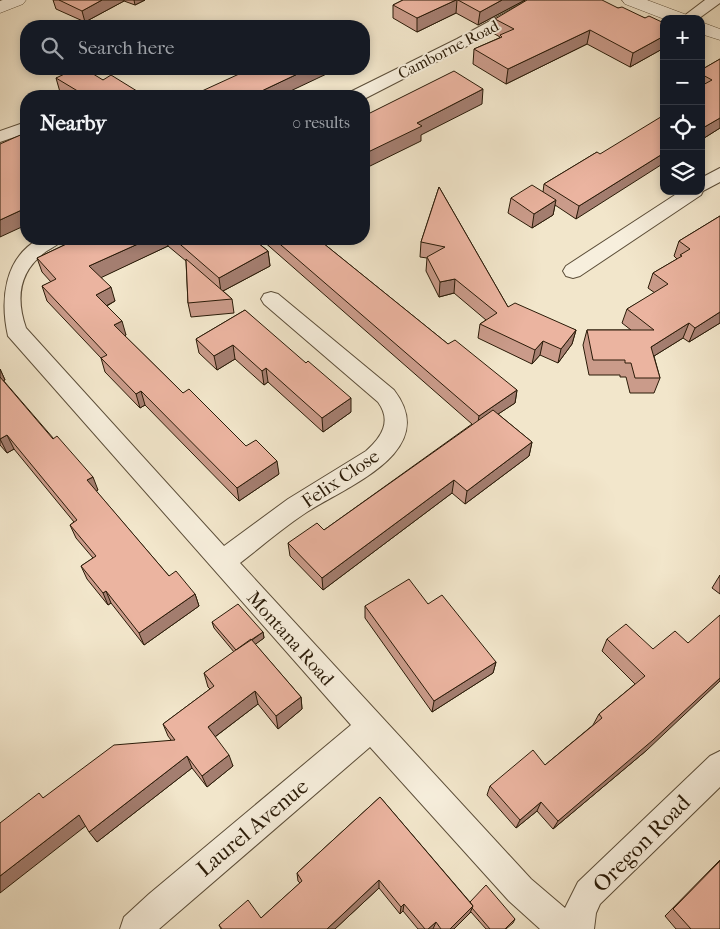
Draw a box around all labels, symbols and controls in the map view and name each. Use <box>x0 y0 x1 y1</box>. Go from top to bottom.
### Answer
map controls <box>660 15 705 195</box>
button: + <box>660 15 705 60</box>
street label: Camborne Road <box>395 16 502 83</box>
search box <box>20 20 370 75</box>
icon: search <box>38 34 66 62</box>
text: Search here <box>78 37 174 59</box>
button: − <box>660 60 705 105</box>
button: locate <box>660 105 705 150</box>
text: Nearby <box>40 111 106 135</box>
text: 0 results <box>292 113 350 132</box>
button: layers <box>660 150 705 195</box>
street label: Felix Close <box>298 445 383 513</box>
street label: Montana Road <box>242 587 339 691</box>
street label: Laurel Avenue <box>192 773 314 882</box>
street label: Oregon Road <box>588 789 696 898</box>

